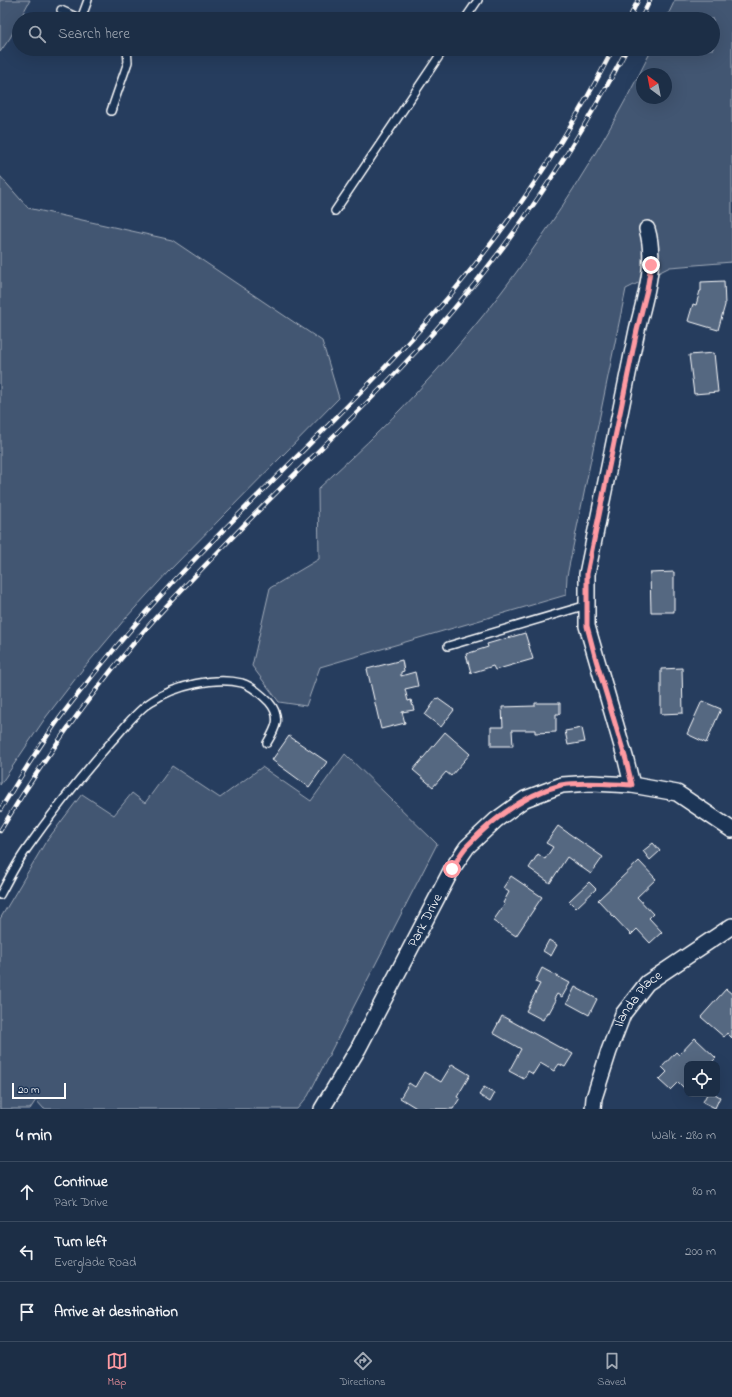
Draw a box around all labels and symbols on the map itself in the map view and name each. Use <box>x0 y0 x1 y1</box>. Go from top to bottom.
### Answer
north arrow <box>636 68 672 104</box>
route end <box>642 256 660 274</box>
route start <box>443 860 461 878</box>
street label: Park Drive <box>402 889 448 951</box>
street label: Ilanda Place <box>608 965 667 1030</box>
scale bar <box>12 1081 66 1100</box>

